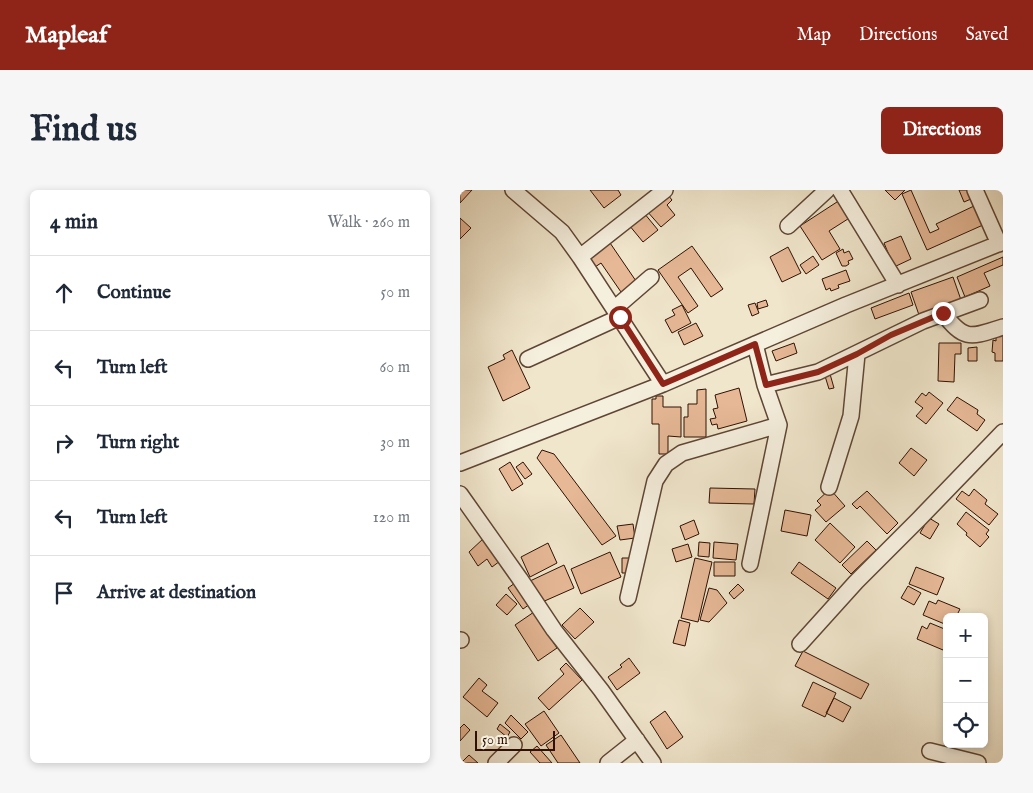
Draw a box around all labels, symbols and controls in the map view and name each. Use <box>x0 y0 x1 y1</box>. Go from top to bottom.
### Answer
text: Mapleaf <box>25 20 107 51</box>
text: Map <box>797 24 831 47</box>
text: Directions <box>859 24 937 47</box>
text: Saved <box>965 24 1008 47</box>
button: Directions <box>881 107 1003 154</box>
text: Find us <box>30 108 137 153</box>
text: 4 min <box>50 209 98 236</box>
text: Walk · 260 m <box>327 213 410 233</box>
icon: ahead <box>50 279 78 307</box>
text: Continue <box>97 281 171 305</box>
text: 50 m <box>381 283 410 303</box>
route end <box>932 302 955 325</box>
route start <box>609 306 632 329</box>
icon: left <box>50 354 78 382</box>
text: Turn left <box>97 356 168 380</box>
text: 60 m <box>380 358 410 378</box>
icon: right <box>50 429 78 457</box>
text: Turn right <box>97 431 179 455</box>
text: 30 m <box>380 433 410 453</box>
icon: left <box>50 504 78 532</box>
text: Turn left <box>97 506 168 530</box>
text: 120 m <box>373 508 410 528</box>
icon: arrive <box>50 579 78 607</box>
text: Arrive at destination <box>97 581 256 605</box>
map controls <box>943 613 988 748</box>
button: + <box>943 613 988 658</box>
button: − <box>943 658 988 703</box>
button: locate <box>943 703 988 748</box>
scale bar <box>475 728 555 751</box>
text: 50 m <box>482 731 508 749</box>

